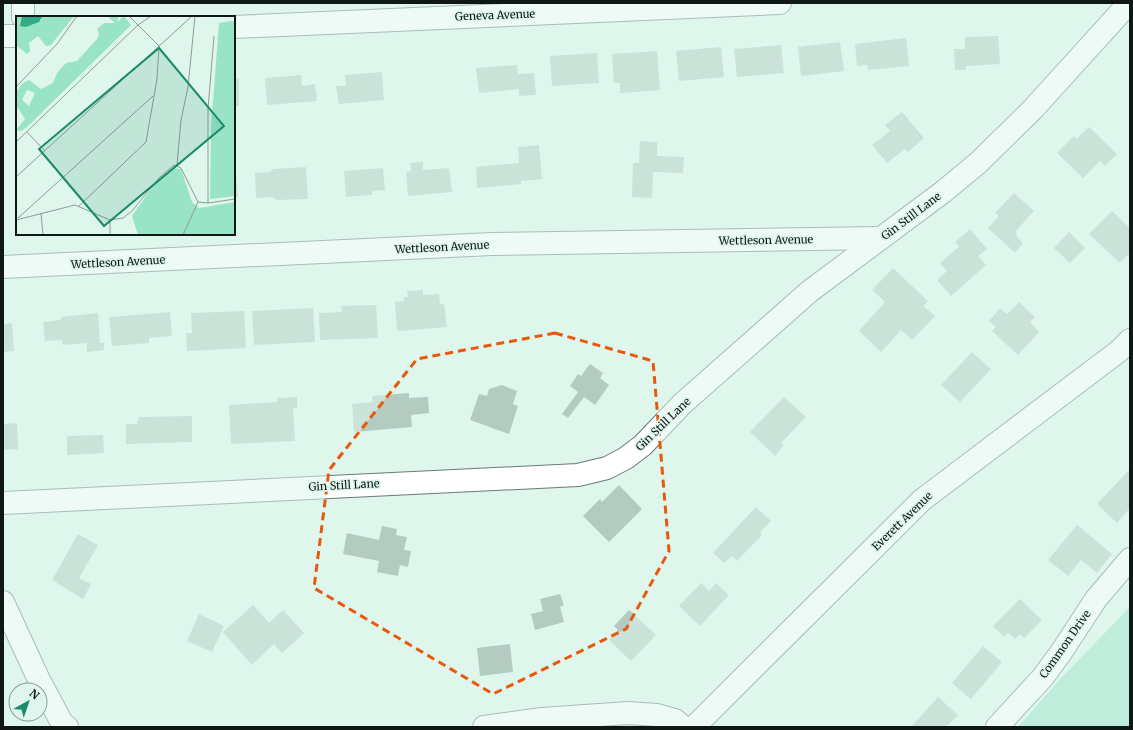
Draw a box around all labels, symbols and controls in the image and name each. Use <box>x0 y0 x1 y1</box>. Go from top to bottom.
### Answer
street label: Geneva Avenue <box>455 7 536 23</box>
inset map <box>16 16 235 235</box>
street label: Gin Still Lane <box>878 189 944 243</box>
street label: Wettleson Avenue <box>718 232 814 248</box>
street label: Wettleson Avenue <box>393 238 490 257</box>
street label: Wettleson Avenue <box>69 253 166 272</box>
street label: Gin Still Lane <box>633 394 694 454</box>
street label: Gin Still Lane <box>308 476 380 494</box>
street label: Everett Avenue <box>869 488 935 553</box>
street label: Common Drive <box>1036 607 1094 681</box>
north arrow <box>8 682 48 722</box>
text: N <box>27 686 42 703</box>

